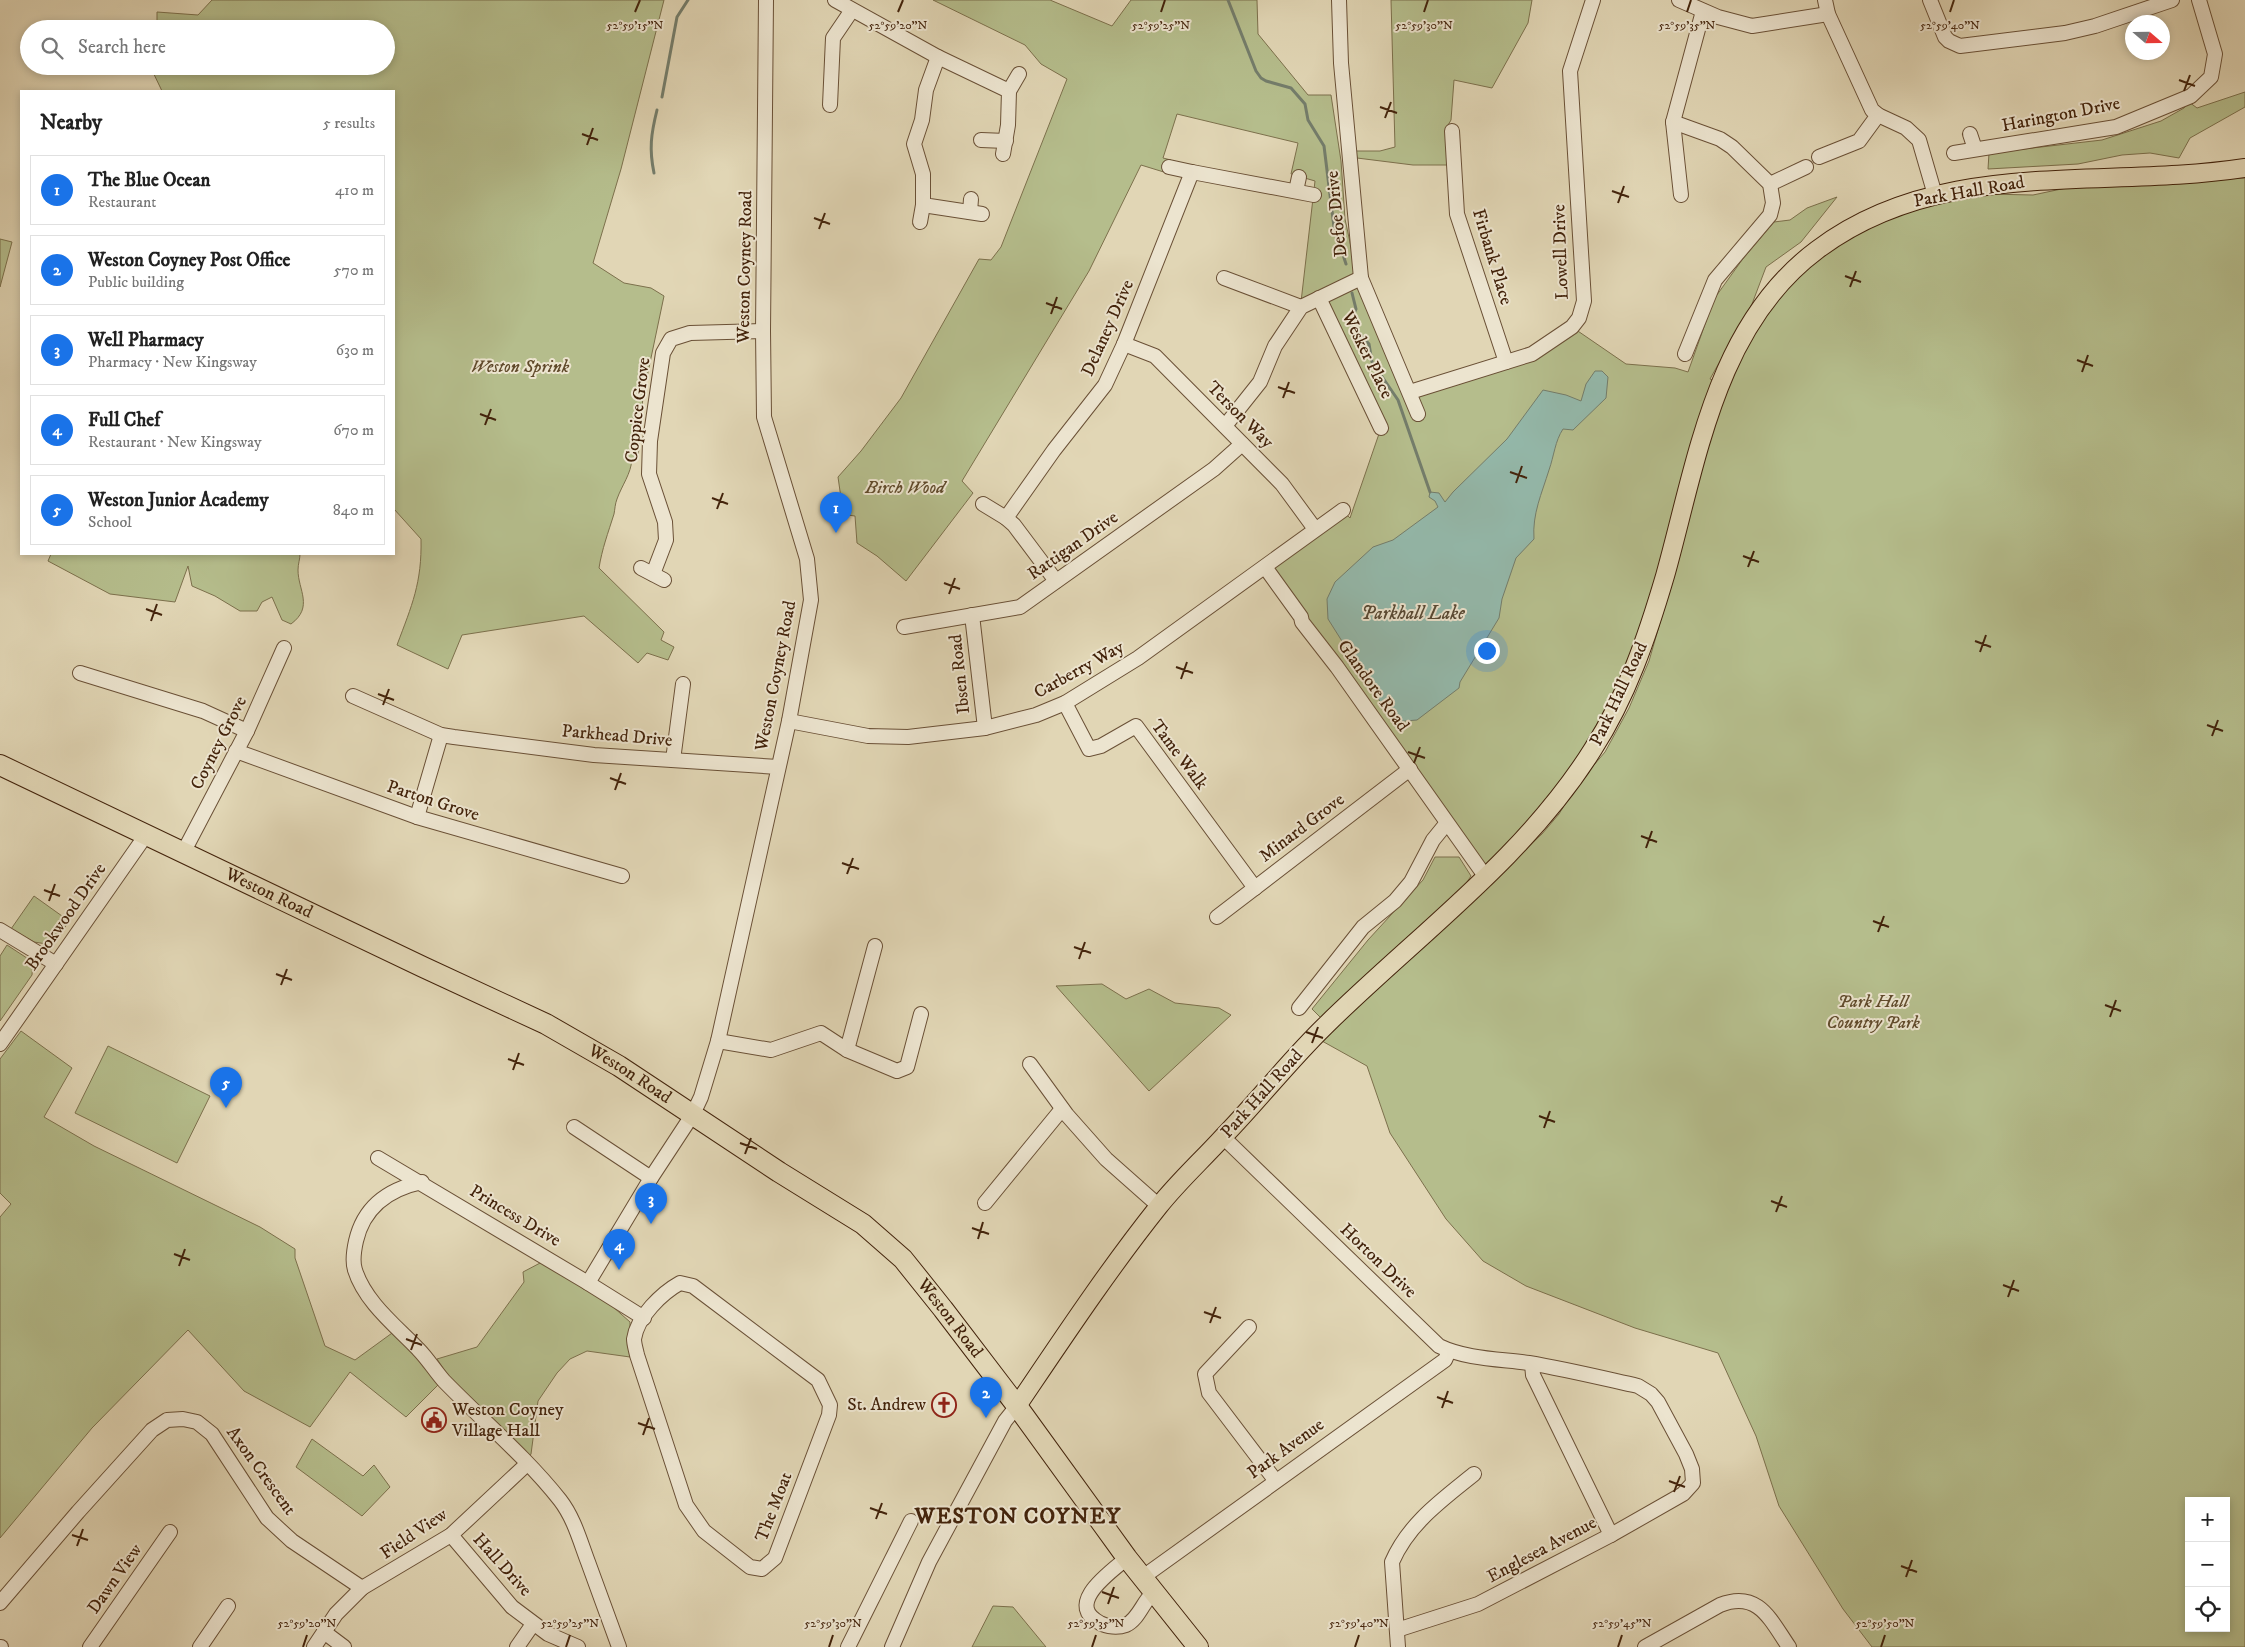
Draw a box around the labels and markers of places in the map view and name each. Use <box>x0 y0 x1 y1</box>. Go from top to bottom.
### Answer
pin: 1 <box>820 492 852 533</box>
pin: 5 <box>210 1067 242 1108</box>
pin: 3 <box>635 1183 667 1224</box>
pin: 4 <box>603 1229 635 1270</box>
pin: 2 <box>970 1377 1002 1418</box>
church icon: St. Andrew <box>931 1392 957 1418</box>
place label: St. Andrew <box>847 1394 927 1416</box>
place label: Weston Coyney Village Hall <box>451 1399 564 1442</box>
public building icon: Weston Coyney Village Hall <box>421 1407 447 1433</box>

